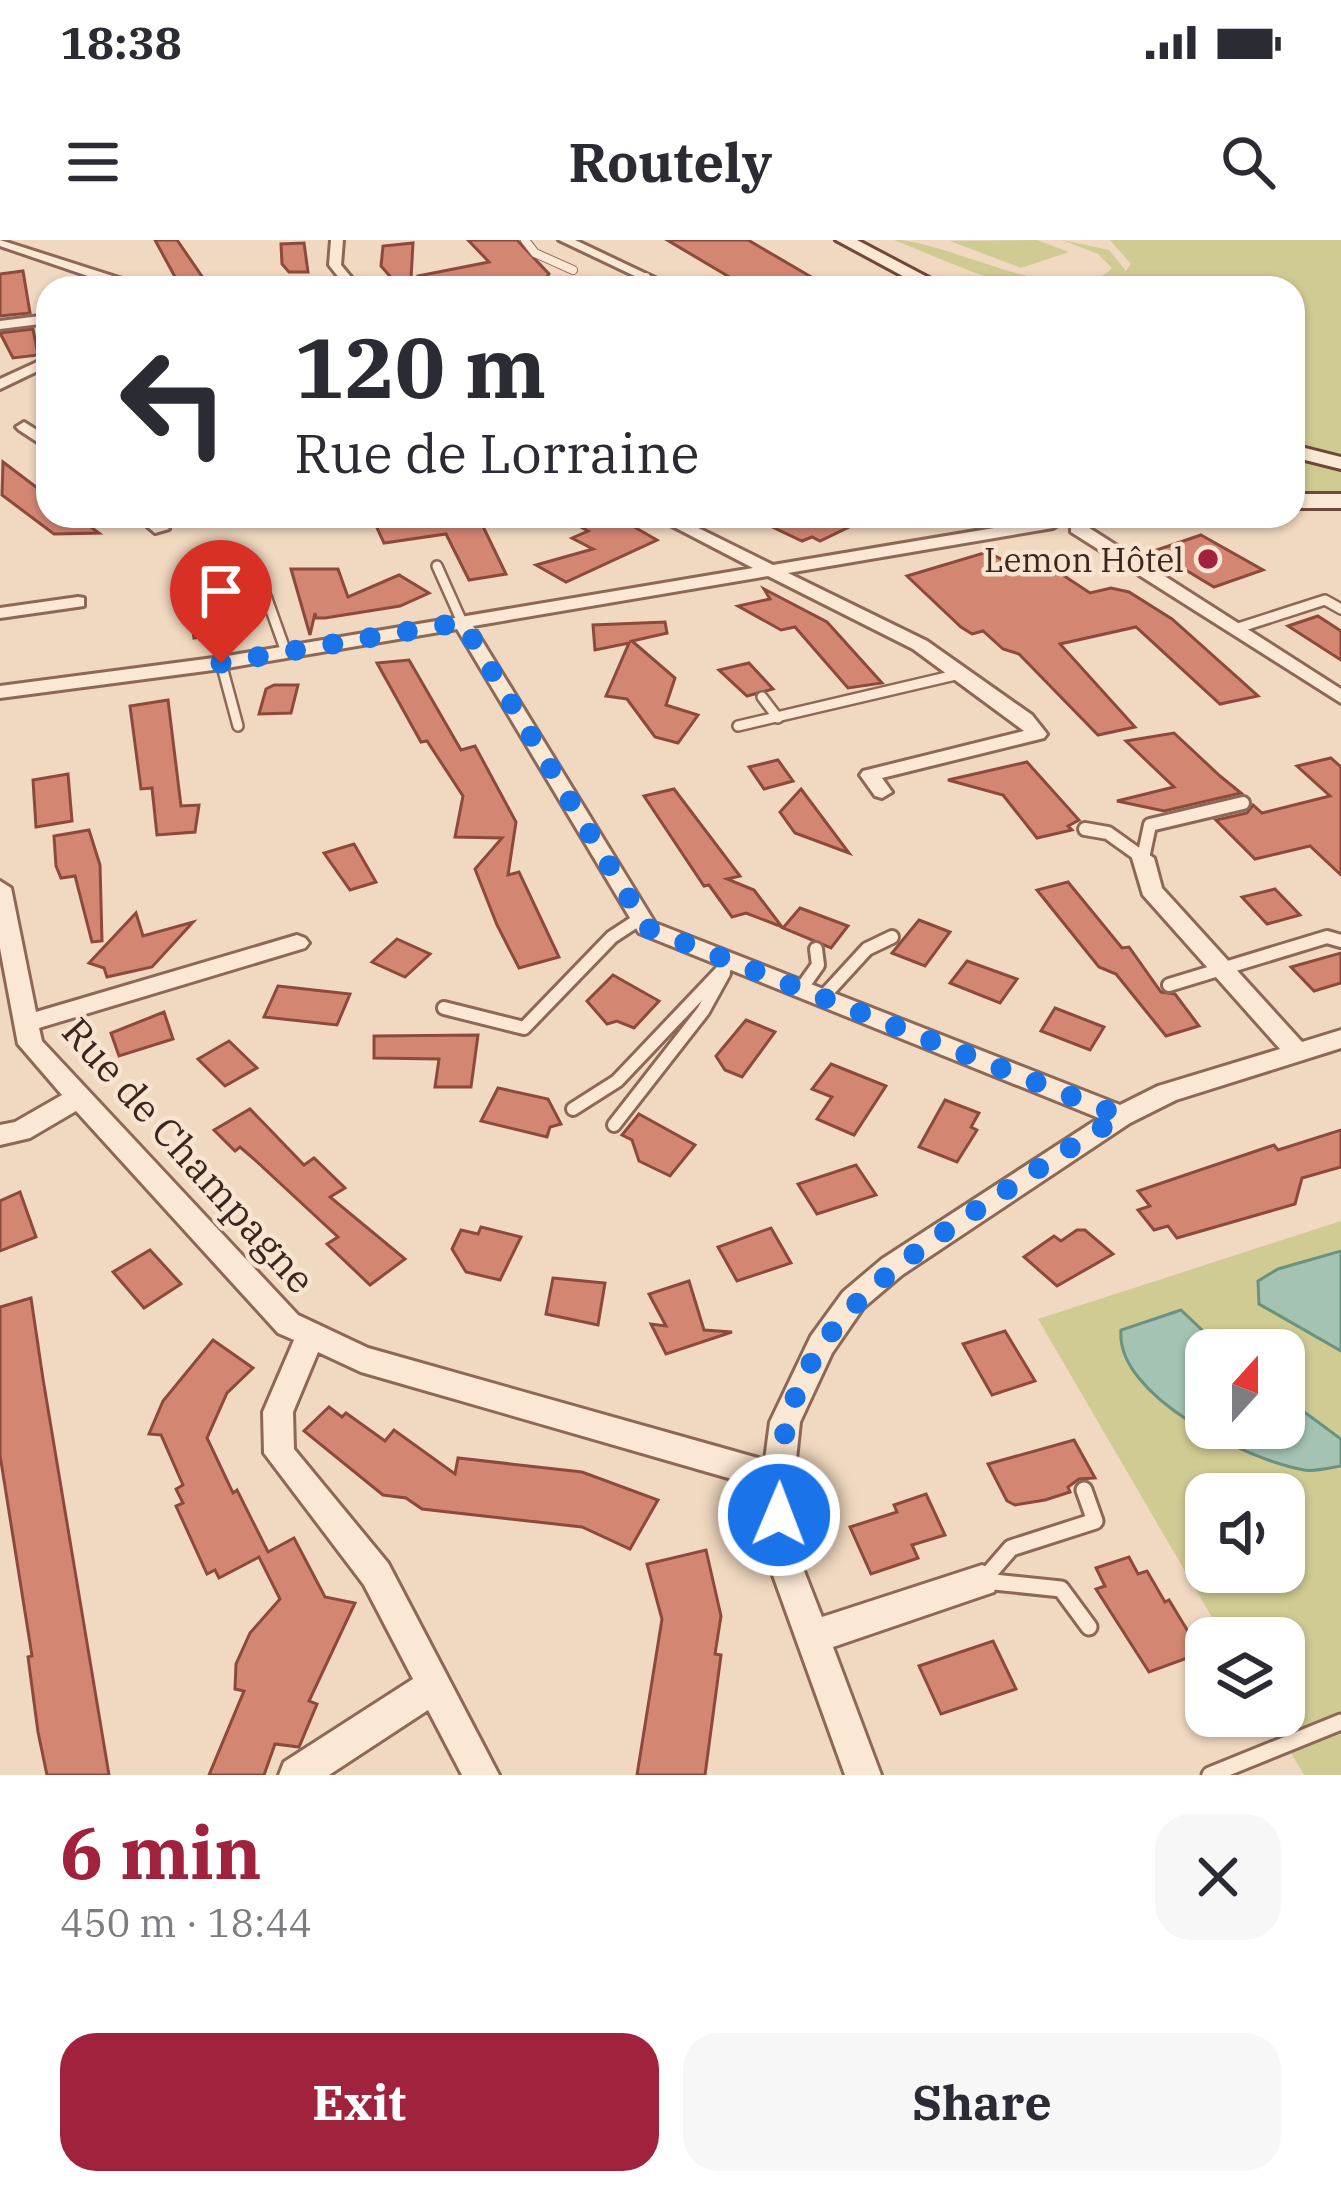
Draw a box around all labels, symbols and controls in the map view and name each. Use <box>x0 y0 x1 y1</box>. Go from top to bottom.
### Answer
text: 18:38 <box>60 13 182 71</box>
text: Routely <box>569 127 772 197</box>
icon: menu <box>60 129 126 195</box>
icon: search <box>1215 129 1281 195</box>
text: 120 m <box>294 312 546 421</box>
icon: left <box>96 324 252 480</box>
text: Rue de Lorraine <box>294 418 700 488</box>
place label: Lemon Hôtel <box>984 538 1184 581</box>
pin <box>170 540 272 663</box>
marker: Lemon Hôtel <box>1195 546 1221 572</box>
icon: arrive <box>188 558 254 624</box>
street label: Rue de Champagne <box>52 1006 326 1304</box>
north arrow <box>1185 1329 1305 1449</box>
map controls <box>1185 1329 1305 1737</box>
position arrow <box>716 1452 842 1578</box>
button: sound <box>1185 1473 1305 1593</box>
button: layers <box>1185 1617 1305 1737</box>
text: 6 min <box>60 1805 262 1899</box>
button: close <box>1155 1814 1281 1940</box>
text: 450 m · 18:44 <box>60 1897 312 1948</box>
button: Exit <box>60 2033 659 2171</box>
button: Share <box>683 2033 1281 2171</box>

